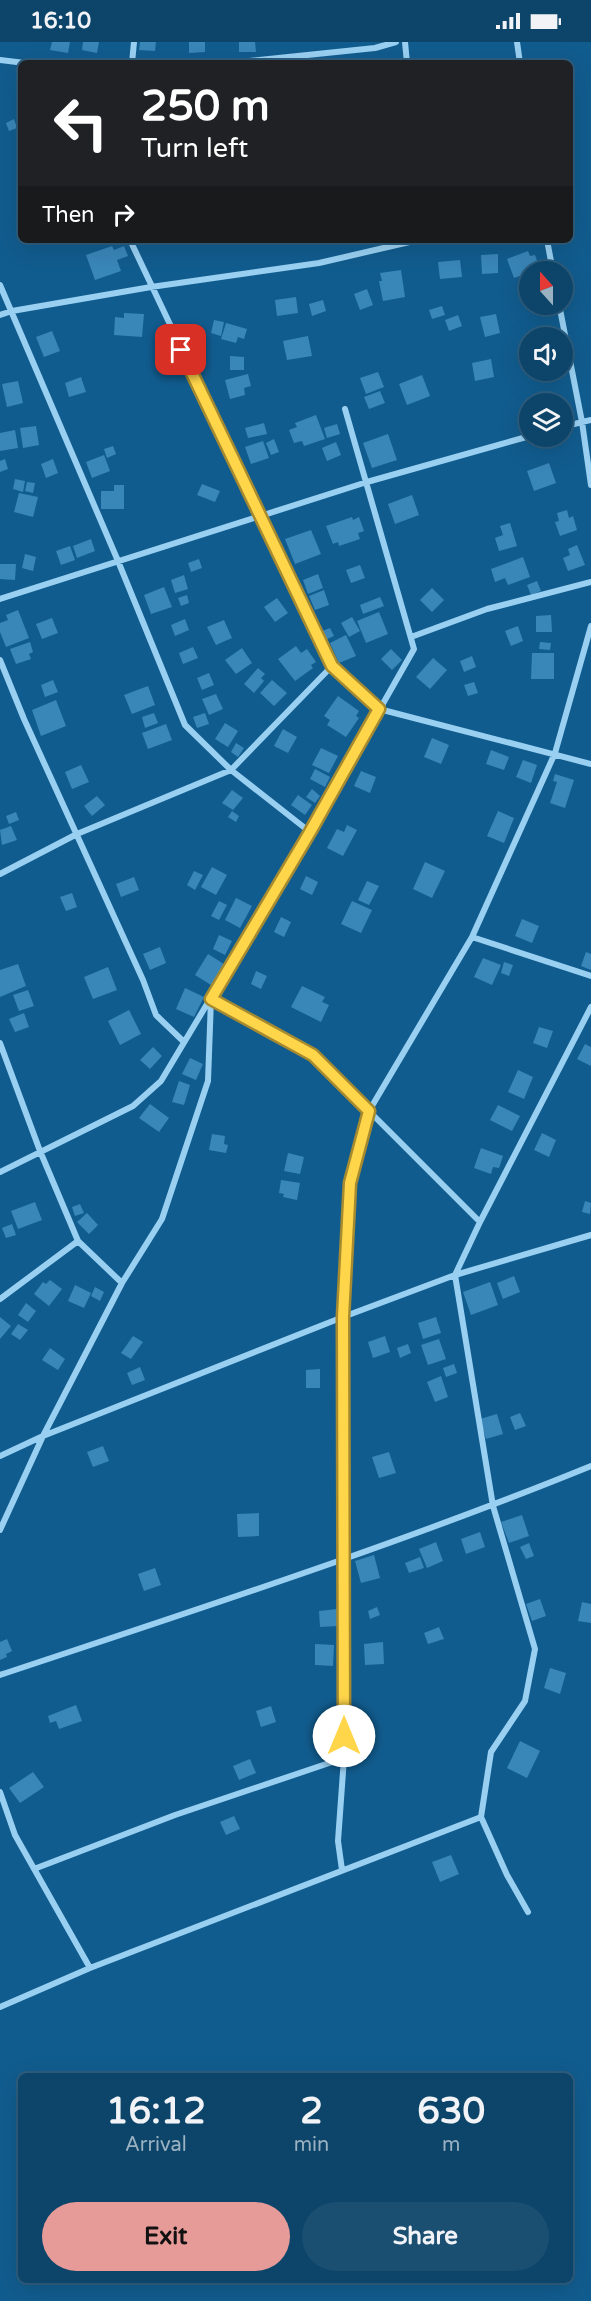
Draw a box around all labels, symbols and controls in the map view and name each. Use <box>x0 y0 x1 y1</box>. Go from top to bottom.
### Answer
text: 16:10 <box>30 8 91 34</box>
text: 250 m <box>141 81 270 132</box>
icon: left <box>42 84 120 162</box>
text: Turn left <box>141 132 248 165</box>
icon: right <box>107 198 140 231</box>
text: Then <box>42 202 95 228</box>
north arrow <box>519 261 573 315</box>
map controls <box>519 261 573 447</box>
pin <box>155 324 206 375</box>
button: sound <box>519 327 573 381</box>
icon: arrive <box>164 333 197 366</box>
button: layers <box>519 393 573 447</box>
position arrow <box>312 1704 376 1768</box>
text: 16:12 <box>106 2090 206 2133</box>
text: 2 <box>300 2090 323 2133</box>
text: 630 <box>417 2090 485 2133</box>
text: Arrival <box>125 2133 187 2157</box>
text: min <box>294 2133 329 2157</box>
text: m <box>442 2133 460 2157</box>
button: Exit <box>42 2202 290 2271</box>
button: Share <box>302 2202 549 2271</box>

